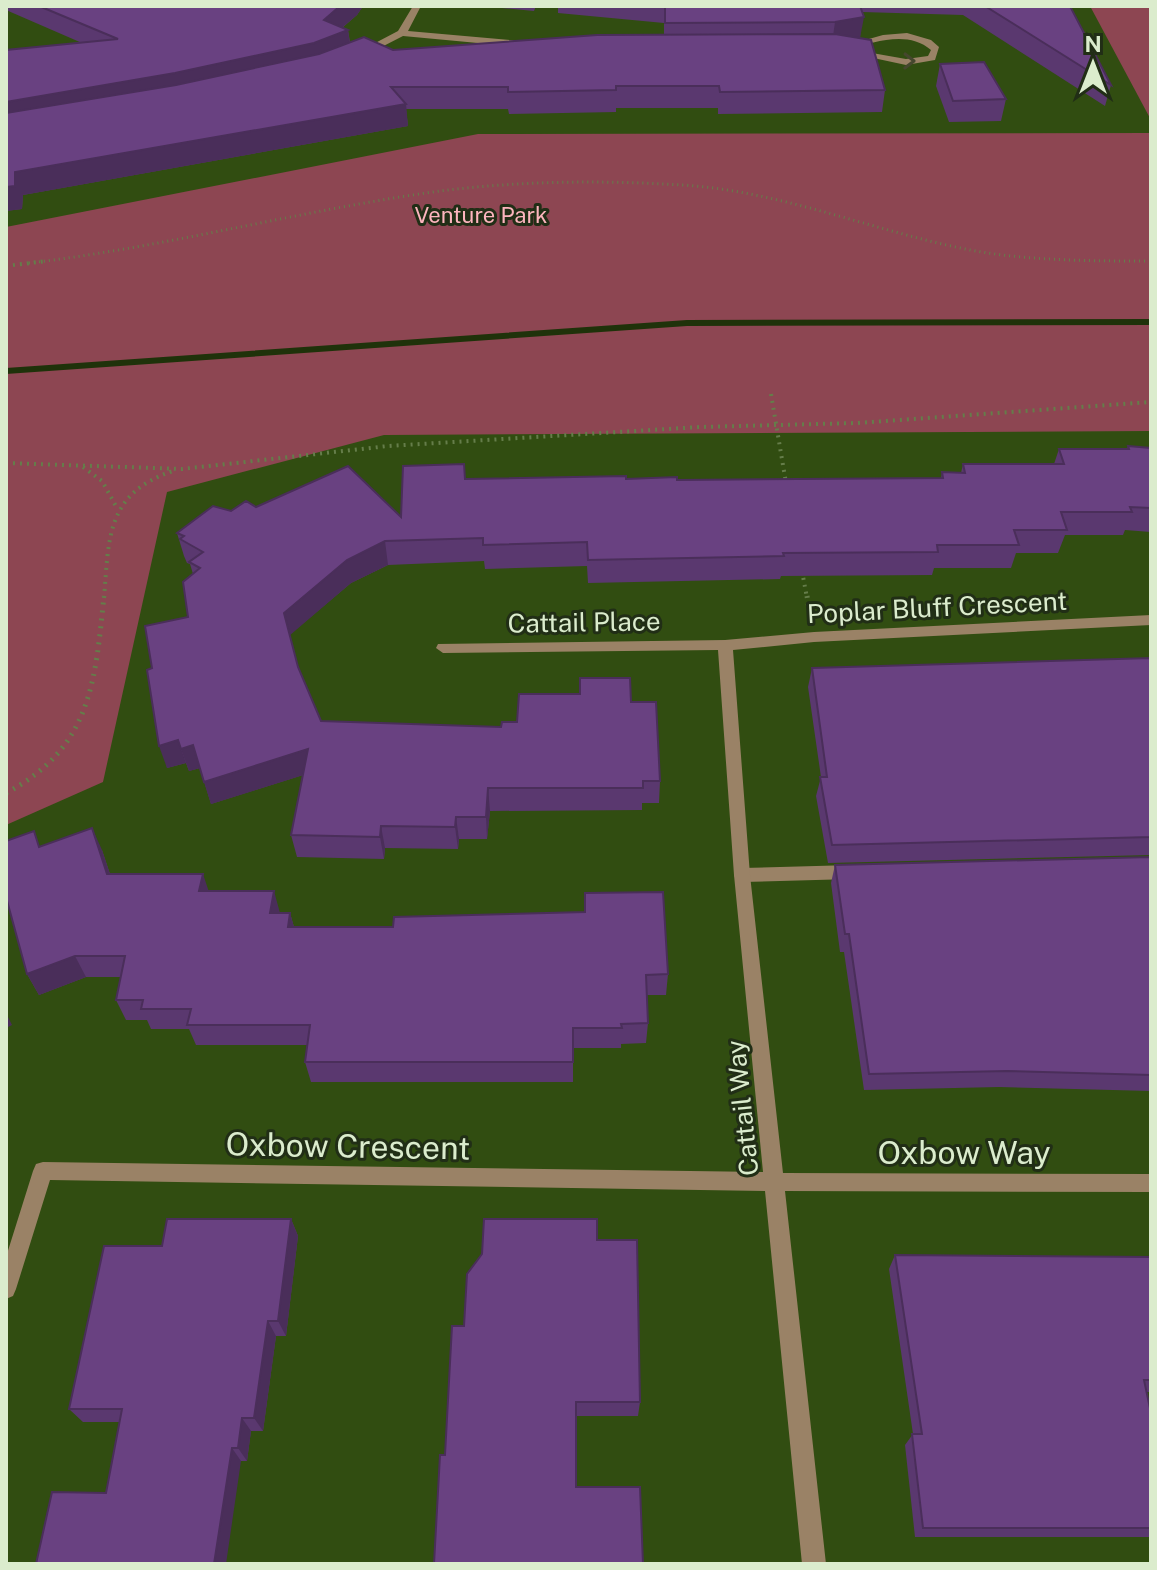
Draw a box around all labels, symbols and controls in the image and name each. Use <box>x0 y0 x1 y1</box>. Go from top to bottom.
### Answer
north arrow <box>1053 24 1133 104</box>
text: N <box>1084 31 1102 57</box>
one-way arrow <box>903 52 916 70</box>
park label: Venture Park <box>415 202 547 228</box>
street label: Poplar Bluff Crescent <box>806 585 1068 629</box>
street label: Cattail Place <box>507 605 661 639</box>
street label: Cattail Way <box>719 1038 765 1177</box>
street label: Oxbow Crescent <box>225 1125 471 1167</box>
street label: Oxbow Way <box>877 1134 1051 1171</box>

